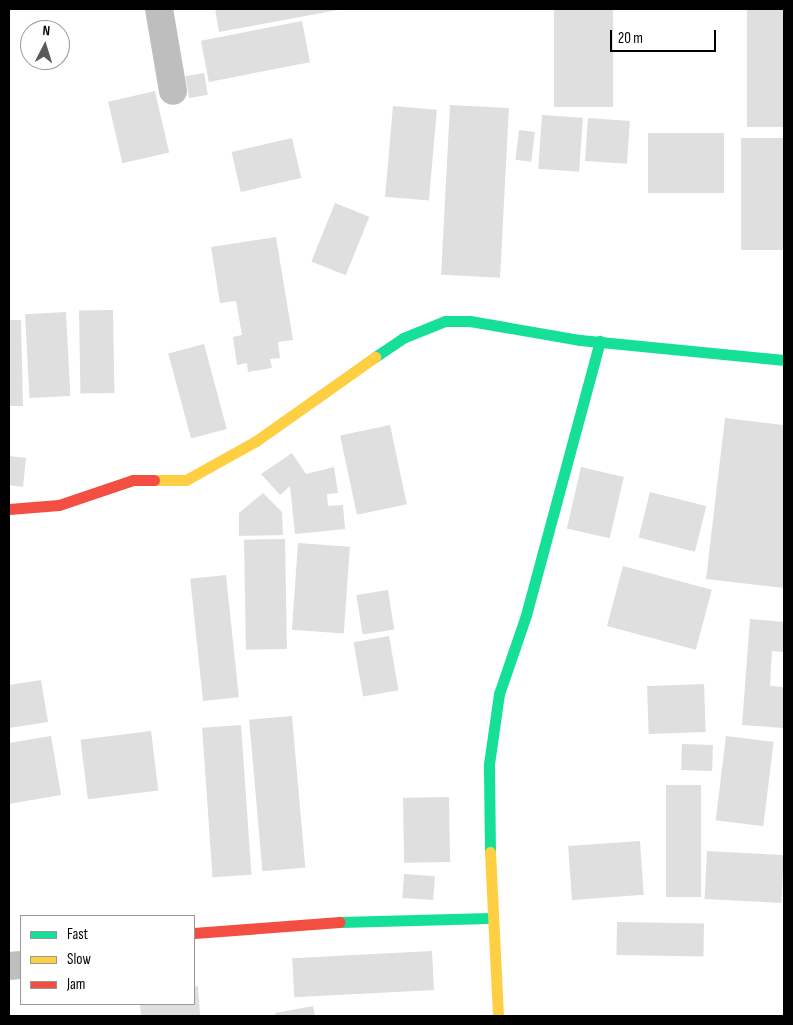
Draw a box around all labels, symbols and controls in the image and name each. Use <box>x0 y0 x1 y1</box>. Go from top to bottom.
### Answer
north arrow <box>20 20 70 70</box>
scale bar <box>613 20 719 52</box>
text: N <box>42 22 51 39</box>
text: 20 m <box>618 29 643 48</box>
legend <box>20 915 195 1005</box>
text: Fast <box>67 925 88 944</box>
text: Slow <box>67 950 91 969</box>
text: Jam <box>67 975 85 994</box>

